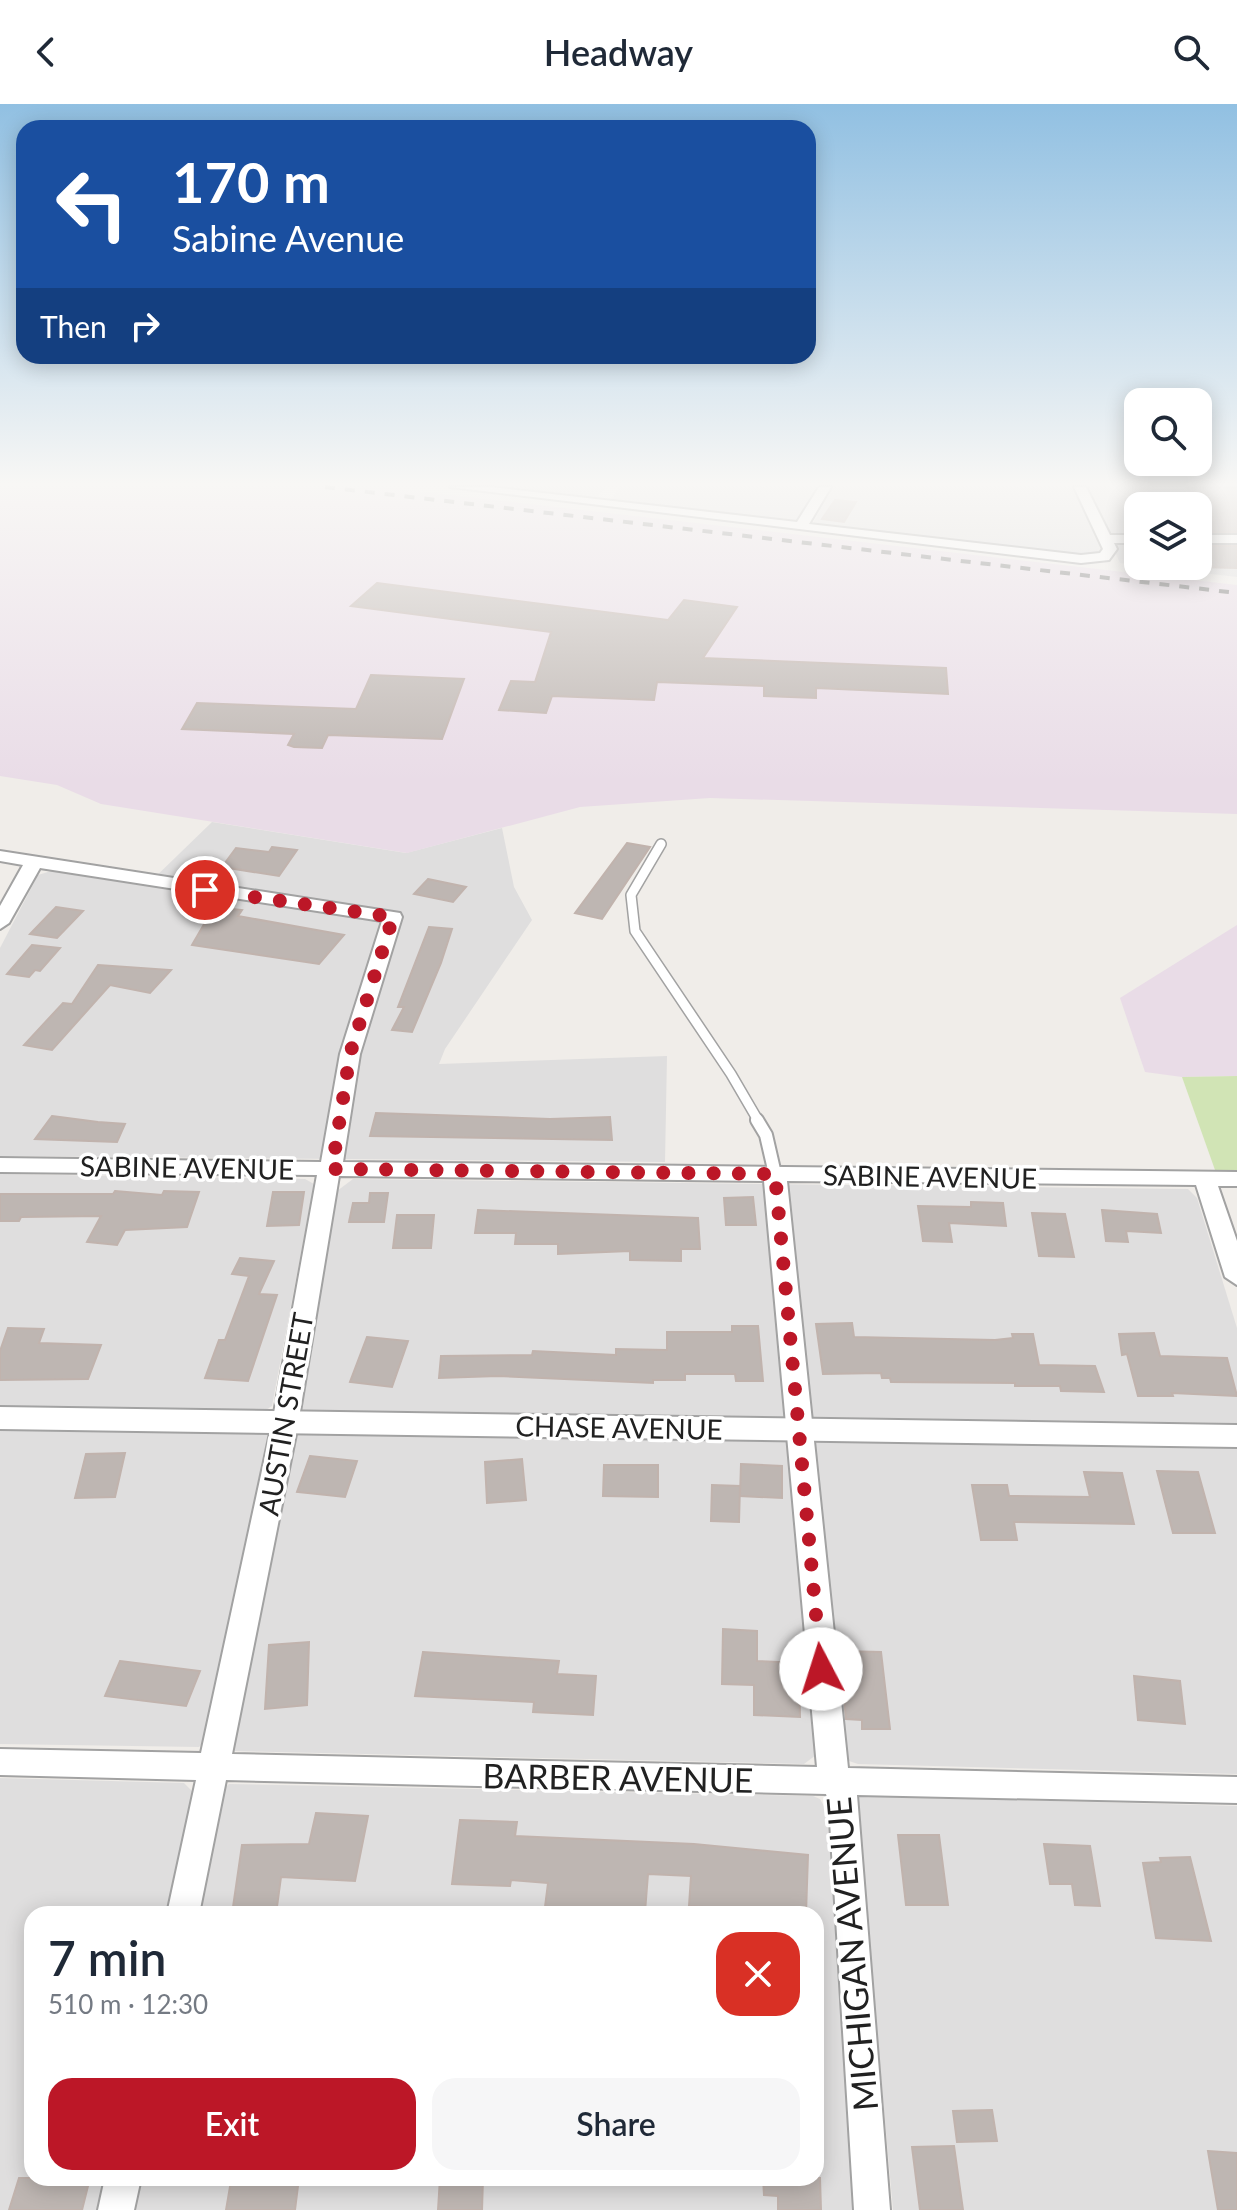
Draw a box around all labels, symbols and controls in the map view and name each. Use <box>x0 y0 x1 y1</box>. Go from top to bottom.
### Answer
icon: back <box>24 30 68 74</box>
text: Headway <box>544 30 693 74</box>
icon: search <box>1169 30 1213 74</box>
text: 170 m <box>172 148 330 215</box>
icon: left <box>40 152 144 256</box>
text: Sabine Avenue <box>172 216 404 260</box>
icon: right <box>123 304 167 348</box>
text: Then <box>40 308 107 344</box>
map controls <box>1124 388 1212 580</box>
button: search <box>1124 388 1212 476</box>
button: layers <box>1124 492 1212 580</box>
pin <box>171 856 239 924</box>
icon: arrive <box>183 868 227 912</box>
street label: SABINE AVENUE <box>80 1148 294 1186</box>
street label: SABINE AVENUE <box>823 1157 1037 1195</box>
street label: AUSTIN STREET <box>250 1309 320 1518</box>
street label: CHASE AVENUE <box>515 1408 723 1446</box>
position arrow <box>779 1627 863 1711</box>
street label: BARBER AVENUE <box>482 1754 754 1800</box>
street label: MICHIGAN AVENUE <box>817 1795 885 2113</box>
text: 7 min <box>48 1929 166 1986</box>
button: close <box>716 1932 800 2016</box>
text: 510 m · 12:30 <box>48 1988 208 2020</box>
button: Exit <box>48 2078 416 2170</box>
button: Share <box>432 2078 800 2170</box>

